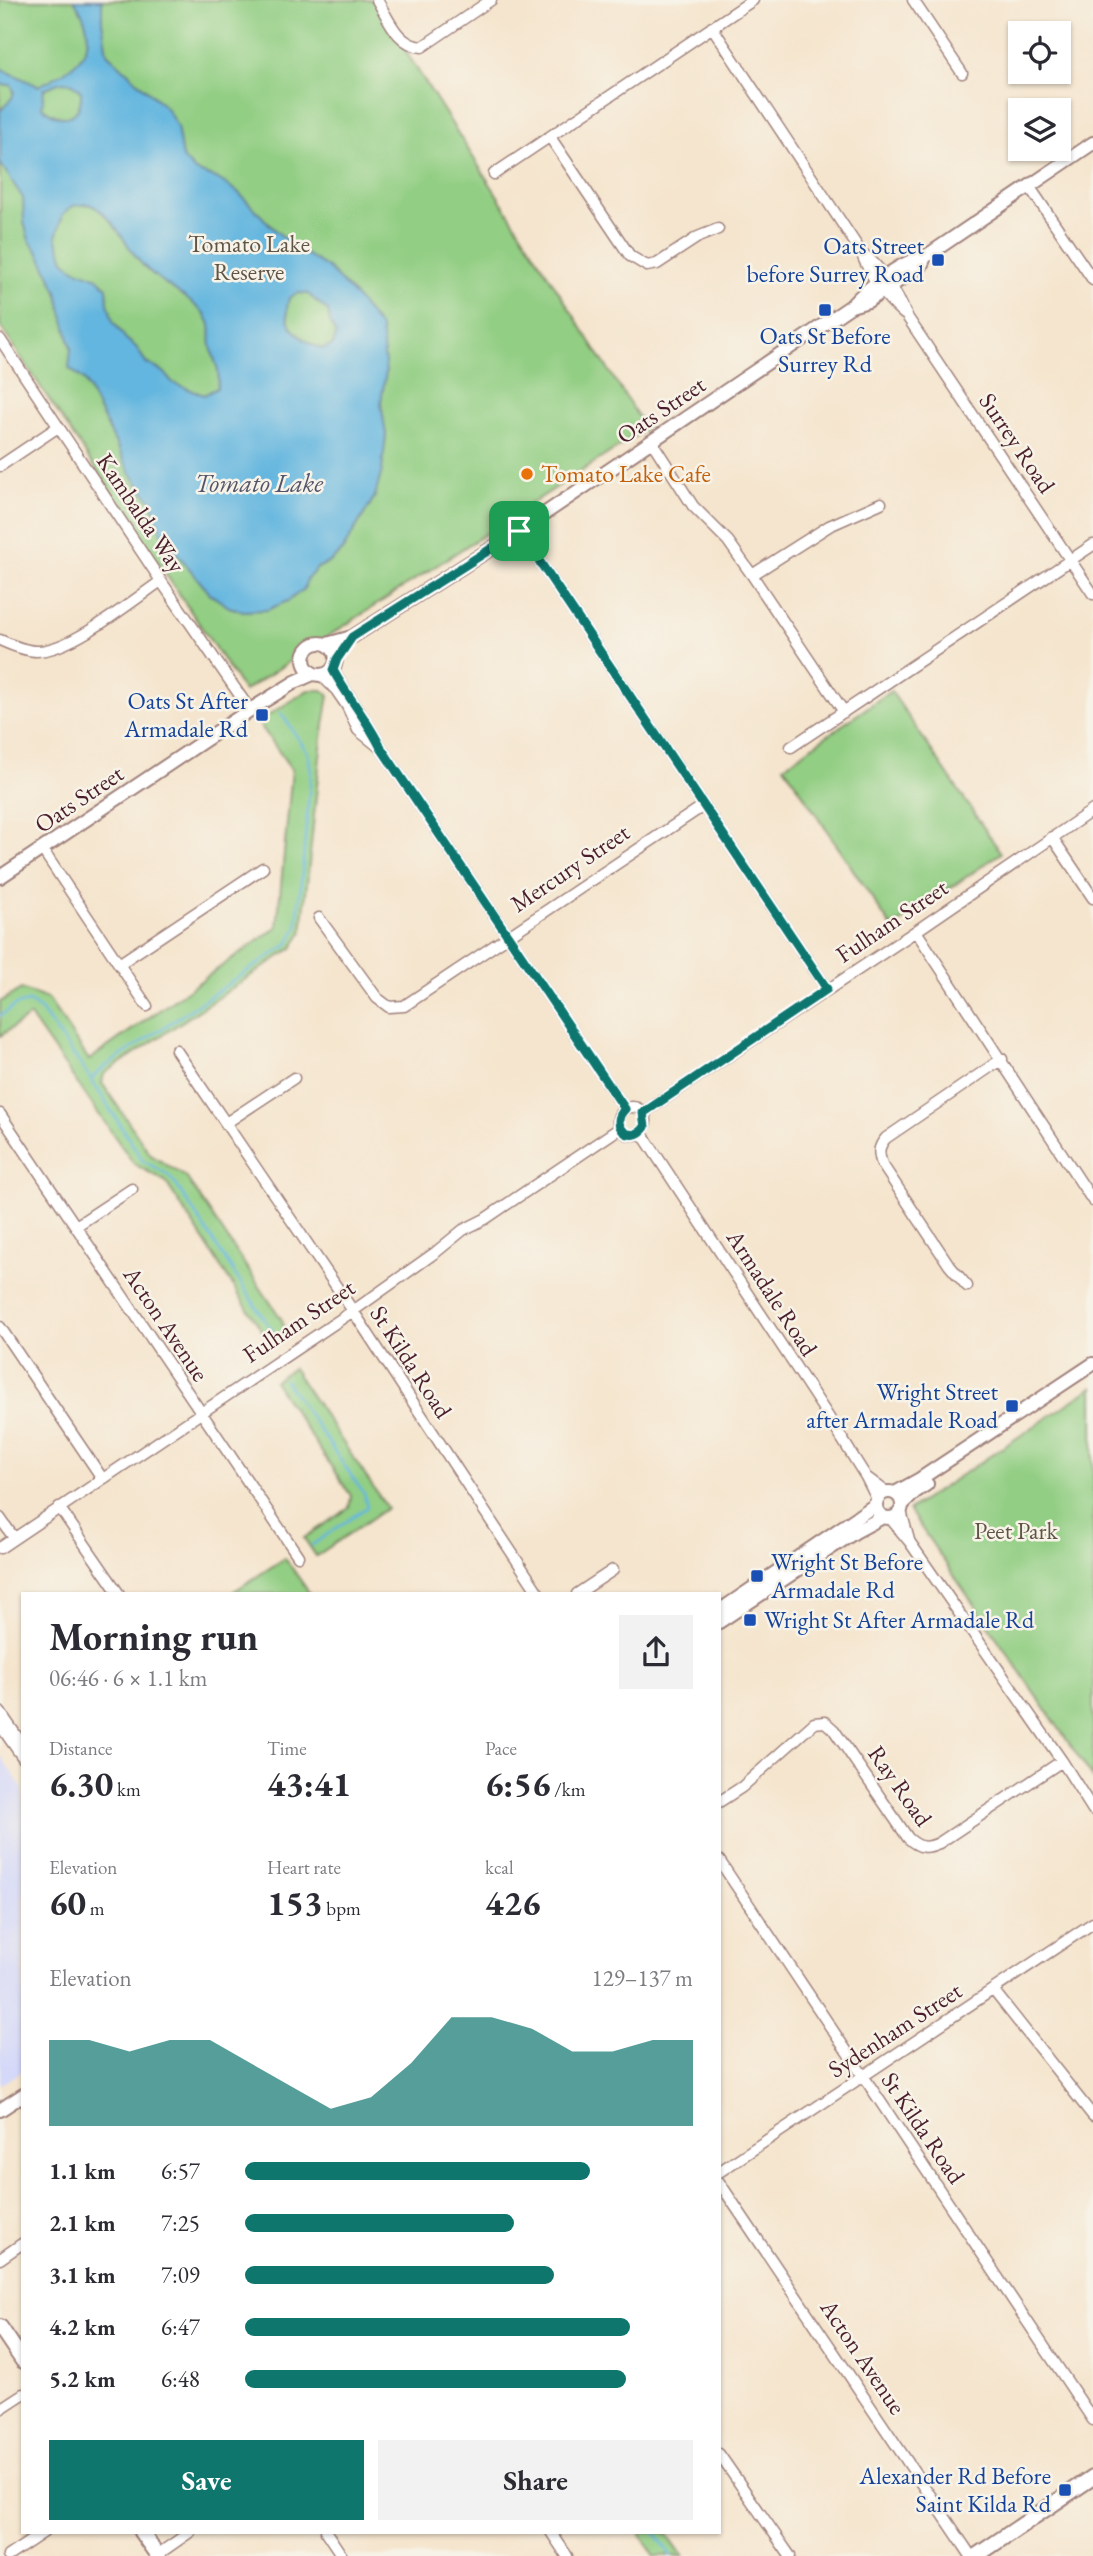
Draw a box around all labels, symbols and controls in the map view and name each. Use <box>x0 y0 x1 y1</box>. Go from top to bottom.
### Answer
map controls <box>1008 21 1071 161</box>
button: locate <box>1008 21 1071 84</box>
button: layers <box>1008 98 1071 161</box>
park label: Tomato Lake Reserve <box>188 228 310 287</box>
place label: Oats Street before Surrey Road <box>746 230 925 289</box>
marker: Oats Street before Surrey Road <box>930 252 946 268</box>
marker: Oats St Before Surrey Rd <box>817 302 833 318</box>
place label: Oats St Before Surrey Rd <box>759 320 891 379</box>
street label: Oats Street <box>610 368 712 451</box>
street label: Surrey Road <box>972 386 1063 500</box>
street label: Kambalda Way <box>90 447 193 579</box>
place label: Tomato Lake Cafe <box>541 458 711 489</box>
water label: Tomato Lake <box>195 466 324 500</box>
marker: Tomato Lake Cafe <box>519 466 535 482</box>
pin <box>489 501 549 561</box>
icon: arrive <box>500 512 538 550</box>
place label: Oats St After Armadale Rd <box>123 685 249 744</box>
marker: Oats St After Armadale Rd <box>254 707 270 723</box>
street label: Oats Street <box>28 757 130 840</box>
street label: Mercury Street <box>504 816 636 919</box>
street label: Fulham Street <box>830 871 954 969</box>
street label: Armadale Road <box>719 1223 825 1363</box>
street label: Acton Avenue <box>116 1259 216 1387</box>
street label: Fulham Street <box>237 1271 361 1369</box>
street label: St Kilda Road <box>363 1300 460 1425</box>
place label: Wright Street after Armadale Road <box>806 1376 999 1435</box>
marker: Wright Street after Armadale Road <box>1004 1398 1020 1414</box>
park label: Peet Park <box>974 1515 1059 1546</box>
place label: Wright St Before Armadale Rd <box>770 1546 923 1605</box>
marker: Wright St Before Armadale Rd <box>749 1568 765 1584</box>
place label: Wright St After Armadale Rd <box>764 1604 1035 1635</box>
text: Morning run <box>49 1612 258 1661</box>
marker: Wright St After Armadale Rd <box>742 1612 758 1628</box>
button: share <box>619 1615 693 1689</box>
text: 06:46 · 6 × 1.1 km <box>49 1663 207 1693</box>
text: Distance <box>49 1736 112 1761</box>
text: Time <box>267 1736 307 1761</box>
text: Pace <box>485 1736 517 1761</box>
street label: Ray Road <box>861 1739 940 1833</box>
text: 6.30 <box>49 1761 113 1806</box>
text: 43:41 <box>267 1761 351 1806</box>
text: 6:56 <box>485 1761 550 1806</box>
text: km <box>113 1777 141 1802</box>
text: /km <box>550 1777 586 1802</box>
text: Elevation <box>49 1855 117 1880</box>
text: Heart rate <box>267 1855 341 1880</box>
text: kcal <box>485 1855 514 1880</box>
text: 60 <box>49 1880 86 1925</box>
text: 153 <box>267 1880 323 1925</box>
text: 426 <box>485 1880 541 1925</box>
text: m <box>86 1896 105 1921</box>
text: bpm <box>323 1896 361 1921</box>
text: Elevation <box>49 1963 132 1993</box>
text: 129–137 m <box>592 1963 693 1993</box>
street label: Sydenham Street <box>822 1975 968 2084</box>
street label: St Kilda Road <box>875 2066 973 2190</box>
text: 1.1 km <box>49 2156 116 2186</box>
text: 6:57 <box>161 2156 200 2186</box>
text: 2.1 km <box>49 2208 116 2238</box>
text: 7:25 <box>161 2208 200 2238</box>
text: 3.1 km <box>49 2260 116 2290</box>
text: 7:09 <box>161 2260 200 2290</box>
street label: Acton Avenue <box>813 2292 913 2420</box>
text: 4.2 km <box>49 2312 116 2342</box>
text: 6:47 <box>161 2312 200 2342</box>
text: 5.2 km <box>49 2364 116 2394</box>
text: 6:48 <box>161 2364 200 2394</box>
button: Save <box>49 2440 364 2520</box>
button: Share <box>378 2440 693 2520</box>
place label: Alexander Rd Before Saint Kilda Rd <box>858 2460 1052 2519</box>
marker: Alexander Rd Before Saint Kilda Rd <box>1057 2482 1073 2498</box>

